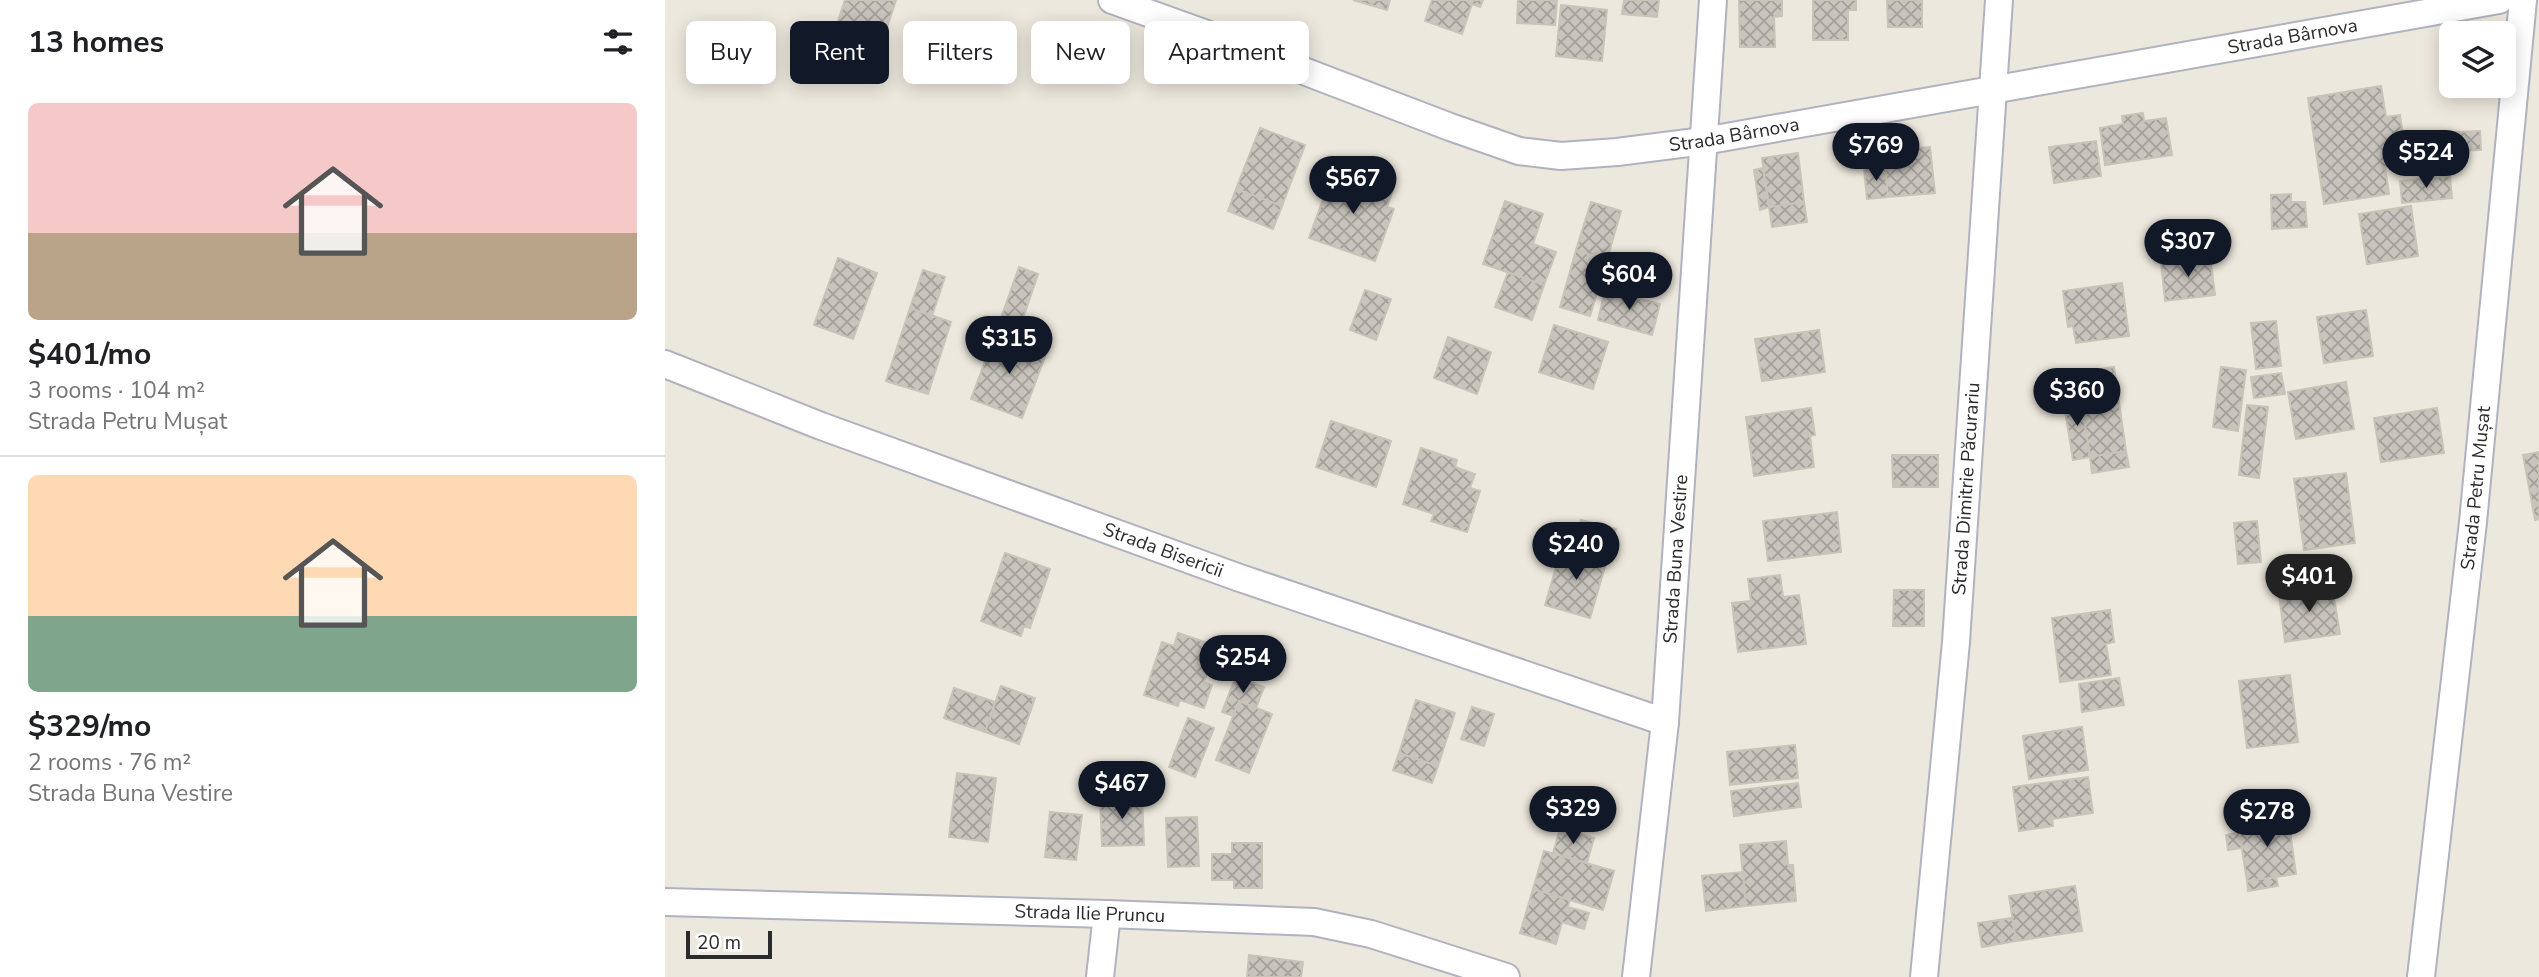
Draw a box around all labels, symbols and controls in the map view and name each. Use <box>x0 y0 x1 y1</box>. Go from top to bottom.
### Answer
street label: Strada Bârnova <box>2225 12 2360 61</box>
chip: Buy <box>686 21 776 84</box>
chip: Rent <box>790 21 889 84</box>
chip: Filters <box>903 21 1017 84</box>
chip: New <box>1031 21 1130 84</box>
chip: Apartment <box>1144 21 1309 84</box>
map controls <box>2439 21 2516 98</box>
button: layers <box>2439 21 2516 98</box>
text: 13 homes <box>28 22 164 63</box>
icon: filters <box>599 23 637 61</box>
street label: Strada Bârnova <box>1667 111 1801 158</box>
pin: $769 <box>1835 124 1917 183</box>
text: $769 <box>1848 130 1904 161</box>
pin: $524 <box>2385 130 2467 190</box>
text: $524 <box>2398 137 2454 168</box>
icon: home <box>270 148 396 274</box>
pin: $567 <box>1312 156 1394 216</box>
text: $567 <box>1325 163 1381 194</box>
pin: $307 <box>2147 219 2229 279</box>
text: $307 <box>2160 226 2216 257</box>
pin: $604 <box>1588 252 1670 312</box>
text: $604 <box>1601 259 1657 290</box>
pin: $315 <box>968 316 1050 376</box>
text: $315 <box>981 323 1037 354</box>
text: $401/mo <box>28 334 151 375</box>
pin: $360 <box>2036 368 2118 428</box>
text: 3 rooms · 104 m² <box>28 375 205 406</box>
text: $360 <box>2049 375 2105 406</box>
street label: Strada Dimitrie Păcurariu <box>1946 382 1986 596</box>
street label: Strada Petru Mușat <box>2455 405 2497 571</box>
text: Strada Petru Mușat <box>28 406 227 437</box>
street label: Strada Buna Vestire <box>1657 474 1694 644</box>
street label: Strada Bisericii <box>1099 516 1227 584</box>
icon: home <box>270 520 396 646</box>
pin: $240 <box>1535 522 1617 582</box>
text: $240 <box>1548 529 1604 560</box>
pin: $401 <box>2268 554 2350 614</box>
text: $401 <box>2281 561 2337 592</box>
pin: $254 <box>1202 636 1284 695</box>
text: $254 <box>1215 642 1271 673</box>
text: $329/mo <box>28 706 151 747</box>
text: 2 rooms · 76 m² <box>28 747 191 778</box>
pin: $467 <box>1081 762 1163 821</box>
text: $467 <box>1094 768 1150 799</box>
text: Strada Buna Vestire <box>28 778 233 809</box>
pin: $329 <box>1532 786 1614 846</box>
pin: $278 <box>2226 790 2308 849</box>
text: $329 <box>1545 793 1601 824</box>
text: $278 <box>2239 796 2295 827</box>
street label: Strada Ilie Pruncu <box>1014 898 1166 929</box>
scale bar <box>686 928 772 960</box>
text: 20 m <box>697 930 741 956</box>

